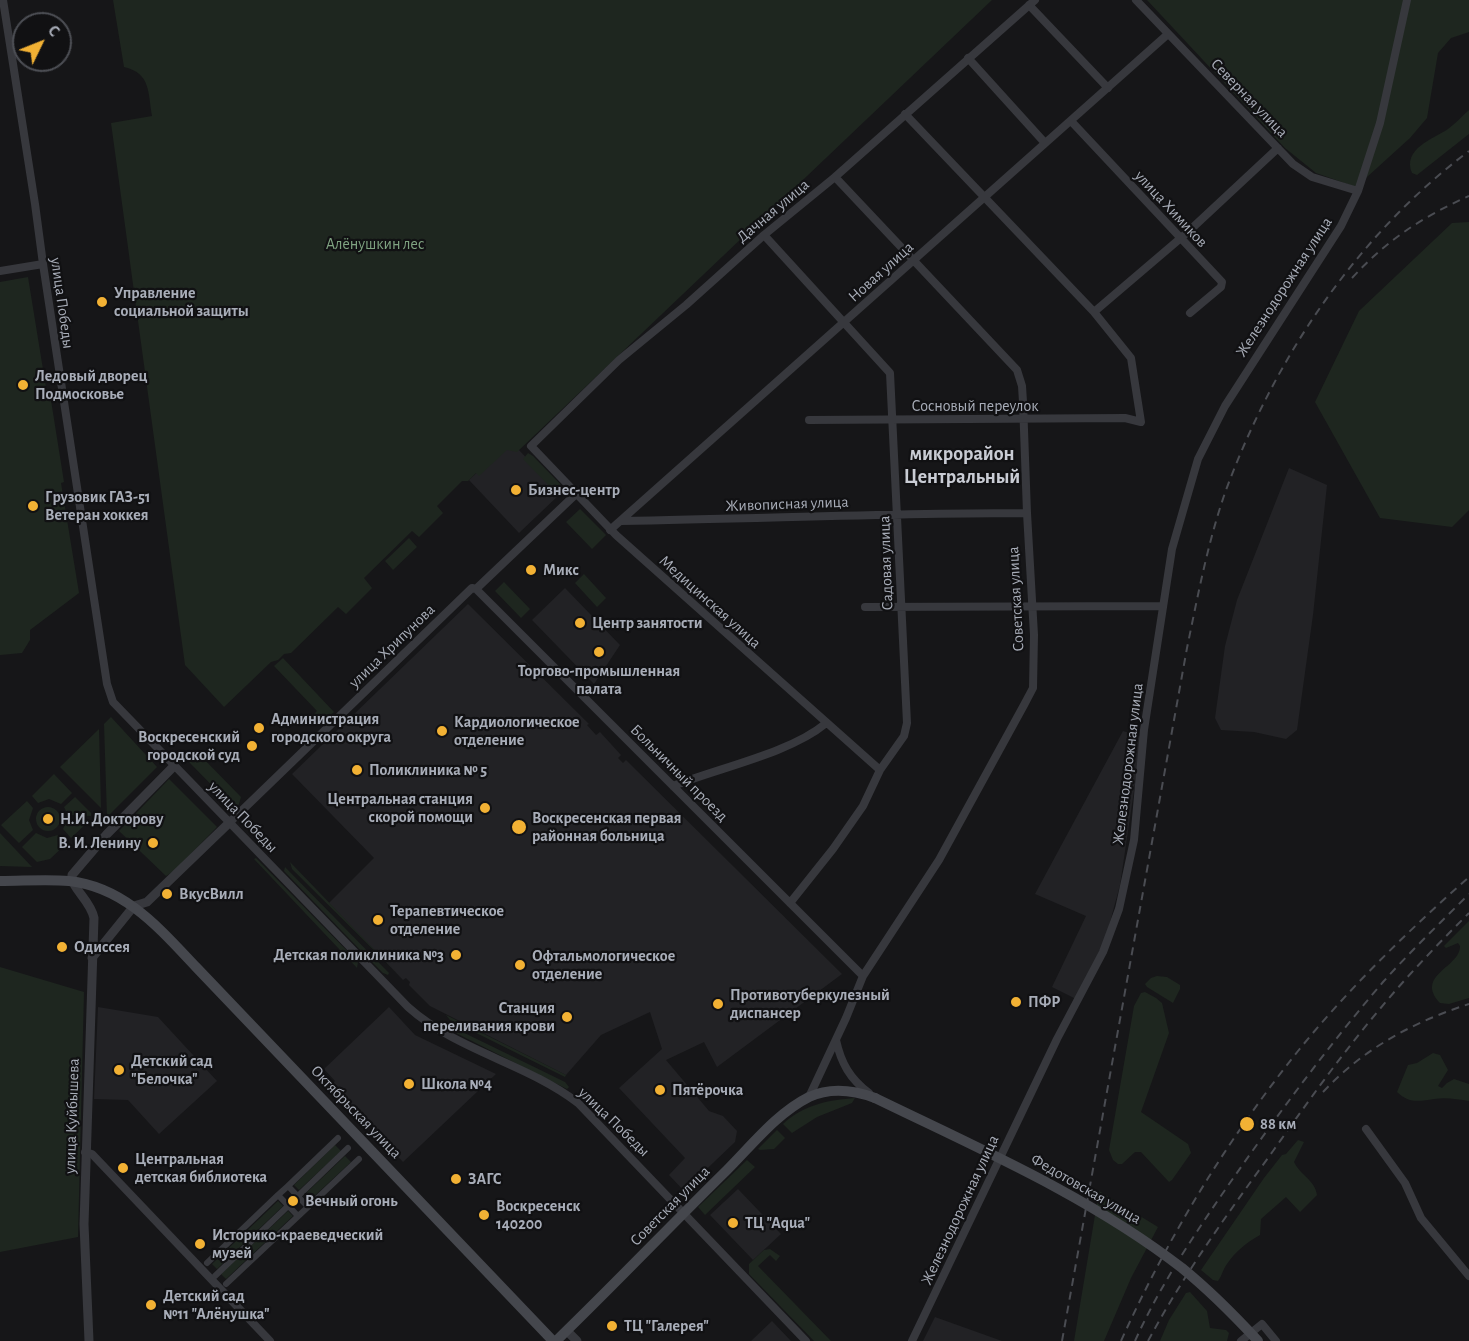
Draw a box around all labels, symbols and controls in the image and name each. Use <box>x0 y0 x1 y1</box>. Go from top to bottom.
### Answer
north arrow <box>12 12 72 72</box>
text: С <box>45 22 63 40</box>
street label: Северная улица <box>1206 54 1292 142</box>
street label: улица Химиков <box>1130 166 1212 252</box>
street label: Дачная улица <box>733 175 813 247</box>
street label: Железнодорожная улица <box>1232 213 1336 361</box>
park label: Алёнушкин лес <box>326 234 424 254</box>
street label: Новая улица <box>844 238 918 306</box>
street label: улица Победы <box>46 256 78 350</box>
place label: Управление социальной защиты <box>114 283 249 321</box>
marker: Управление социальной защиты <box>95 295 109 309</box>
place label: Ледовый дворец Подмосковье <box>35 366 147 404</box>
marker: Ледовый дворец Подмосковье <box>16 378 30 392</box>
street label: Сосновый переулок <box>911 396 1039 416</box>
district label: микрорайон Центральный <box>904 442 1020 489</box>
place label: Бизнес-центр <box>528 480 620 500</box>
marker: Бизнес-центр <box>509 483 523 497</box>
place label: Грузовик ГАЗ-51 Ветеран хоккея <box>45 487 151 525</box>
street label: Живописная улица <box>725 492 849 516</box>
marker: Грузовик ГАЗ-51 Ветеран хоккея <box>26 499 40 513</box>
street label: Садовая улица <box>875 515 897 611</box>
street label: Советская улица <box>1004 546 1028 652</box>
street label: Медицинская улица <box>655 551 765 653</box>
place label: Микс <box>543 560 579 580</box>
marker: Микс <box>524 563 538 577</box>
street label: улица Хрипунова <box>345 600 439 692</box>
place label: Центр занятости <box>592 613 702 633</box>
marker: Центр занятости <box>573 616 587 630</box>
marker: Торгово-промышленная палата <box>592 645 606 659</box>
place label: Торгово-промышленная палата <box>518 661 680 699</box>
street label: Железнодорожная улица <box>1109 682 1147 846</box>
place label: Администрация городского округа <box>271 709 391 747</box>
place label: Кардиологическое отделение <box>454 712 580 750</box>
street label: Больничный проезд <box>626 720 732 826</box>
marker: Администрация городского округа <box>252 721 266 735</box>
marker: Кардиологическое отделение <box>435 724 449 738</box>
place label: Воскресенский городской суд <box>138 727 240 765</box>
marker: Воскресенский городской суд <box>245 739 259 753</box>
place label: Поликлиника № 5 <box>369 760 487 780</box>
marker: Поликлиника № 5 <box>350 763 364 777</box>
street label: улица Победы <box>204 777 282 857</box>
place label: Центральная станция скорой помощи <box>327 789 473 827</box>
marker: Центральная станция скорой помощи <box>478 801 492 815</box>
place label: Воскресенская первая районная больница <box>532 808 682 846</box>
place label: Н.И. Докторову <box>60 809 163 829</box>
marker: Н.И. Докторову <box>41 812 55 826</box>
marker: Воскресенская первая районная больница <box>510 818 528 836</box>
place label: В. И. Ленину <box>58 833 141 853</box>
marker: В. И. Ленину <box>146 836 160 850</box>
place label: ВкусВилл <box>179 884 244 904</box>
marker: ВкусВилл <box>160 887 174 901</box>
place label: Терапевтическое отделение <box>390 901 504 939</box>
marker: Терапевтическое отделение <box>371 913 385 927</box>
place label: Одиссея <box>74 937 130 957</box>
marker: Одиссея <box>55 940 69 954</box>
place label: Детская поликлиника №3 <box>274 945 444 965</box>
place label: Офтальмологическое отделение <box>532 946 675 984</box>
marker: Детская поликлиника №3 <box>449 948 463 962</box>
marker: Офтальмологическое отделение <box>513 958 527 972</box>
place label: Противотуберкулезный диспансер <box>730 985 890 1023</box>
place label: ПФР <box>1028 992 1060 1012</box>
marker: ПФР <box>1009 995 1023 1009</box>
marker: Противотуберкулезный диспансер <box>711 997 725 1011</box>
place label: Станция переливания крови <box>423 998 555 1036</box>
marker: Станция переливания крови <box>560 1010 574 1024</box>
place label: Детский сад "Белочка" <box>131 1051 213 1089</box>
street label: улица Куйбышева <box>60 1058 84 1174</box>
street label: Октябрьская улица <box>307 1061 405 1163</box>
marker: Детский сад "Белочка" <box>112 1063 126 1077</box>
place label: Школа №4 <box>421 1074 492 1094</box>
marker: Школа №4 <box>402 1077 416 1091</box>
place label: Пятёрочка <box>672 1080 743 1100</box>
street label: улица Победы <box>574 1083 654 1161</box>
marker: Пятёрочка <box>653 1083 667 1097</box>
place label: 88 км <box>1260 1114 1296 1134</box>
marker: 88 км <box>1238 1115 1256 1133</box>
street label: Железнодорожная улица <box>917 1132 1003 1288</box>
place label: Центральная детская библиотека <box>135 1149 267 1187</box>
street label: Федотовская улица <box>1027 1150 1145 1228</box>
marker: Центральная детская библиотека <box>116 1161 130 1175</box>
street label: Советская улица <box>626 1162 714 1250</box>
place label: ЗАГС <box>468 1169 501 1189</box>
marker: ЗАГС <box>449 1172 463 1186</box>
place label: Вечный огонь <box>305 1191 398 1211</box>
marker: Вечный огонь <box>286 1194 300 1208</box>
place label: Воскресенск 140200 <box>496 1196 580 1234</box>
marker: Воскресенск 140200 <box>477 1208 491 1222</box>
place label: ТЦ "Aqua" <box>745 1213 810 1233</box>
marker: ТЦ "Aqua" <box>726 1216 740 1230</box>
place label: Историко-краеведческий музей <box>212 1225 383 1263</box>
marker: Историко-краеведческий музей <box>193 1237 207 1251</box>
place label: Детский сад №11 "Алёнушка" <box>163 1286 270 1324</box>
marker: Детский сад №11 "Алёнушка" <box>144 1298 158 1312</box>
place label: ТЦ "Галерея" <box>624 1316 709 1336</box>
marker: ТЦ "Галерея" <box>605 1319 619 1333</box>

